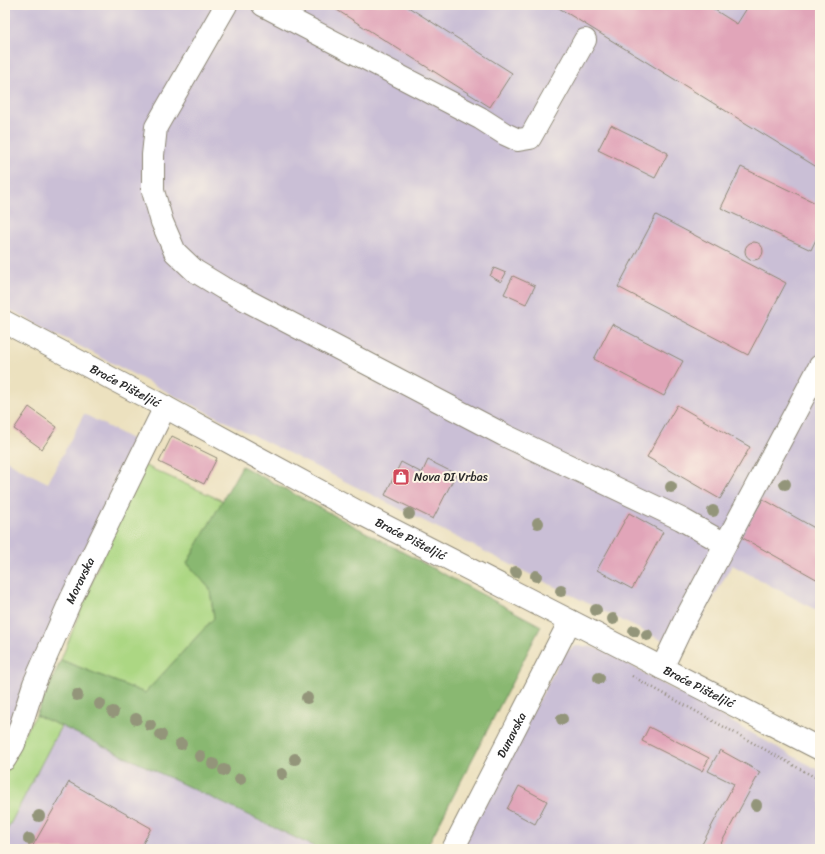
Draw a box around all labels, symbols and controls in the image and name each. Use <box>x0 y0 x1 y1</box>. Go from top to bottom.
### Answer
street label: Braće Pišteljić <box>86 358 165 414</box>
place label: Nova DI Vrbas <box>414 466 488 488</box>
shop icon: Nova DI Vrbas <box>391 467 411 487</box>
street label: Braće Pišteljić <box>371 512 451 567</box>
street label: Moravska <box>59 553 101 607</box>
street label: Braće Pišteljić <box>659 659 739 715</box>
street label: Dunavska <box>490 708 532 762</box>

